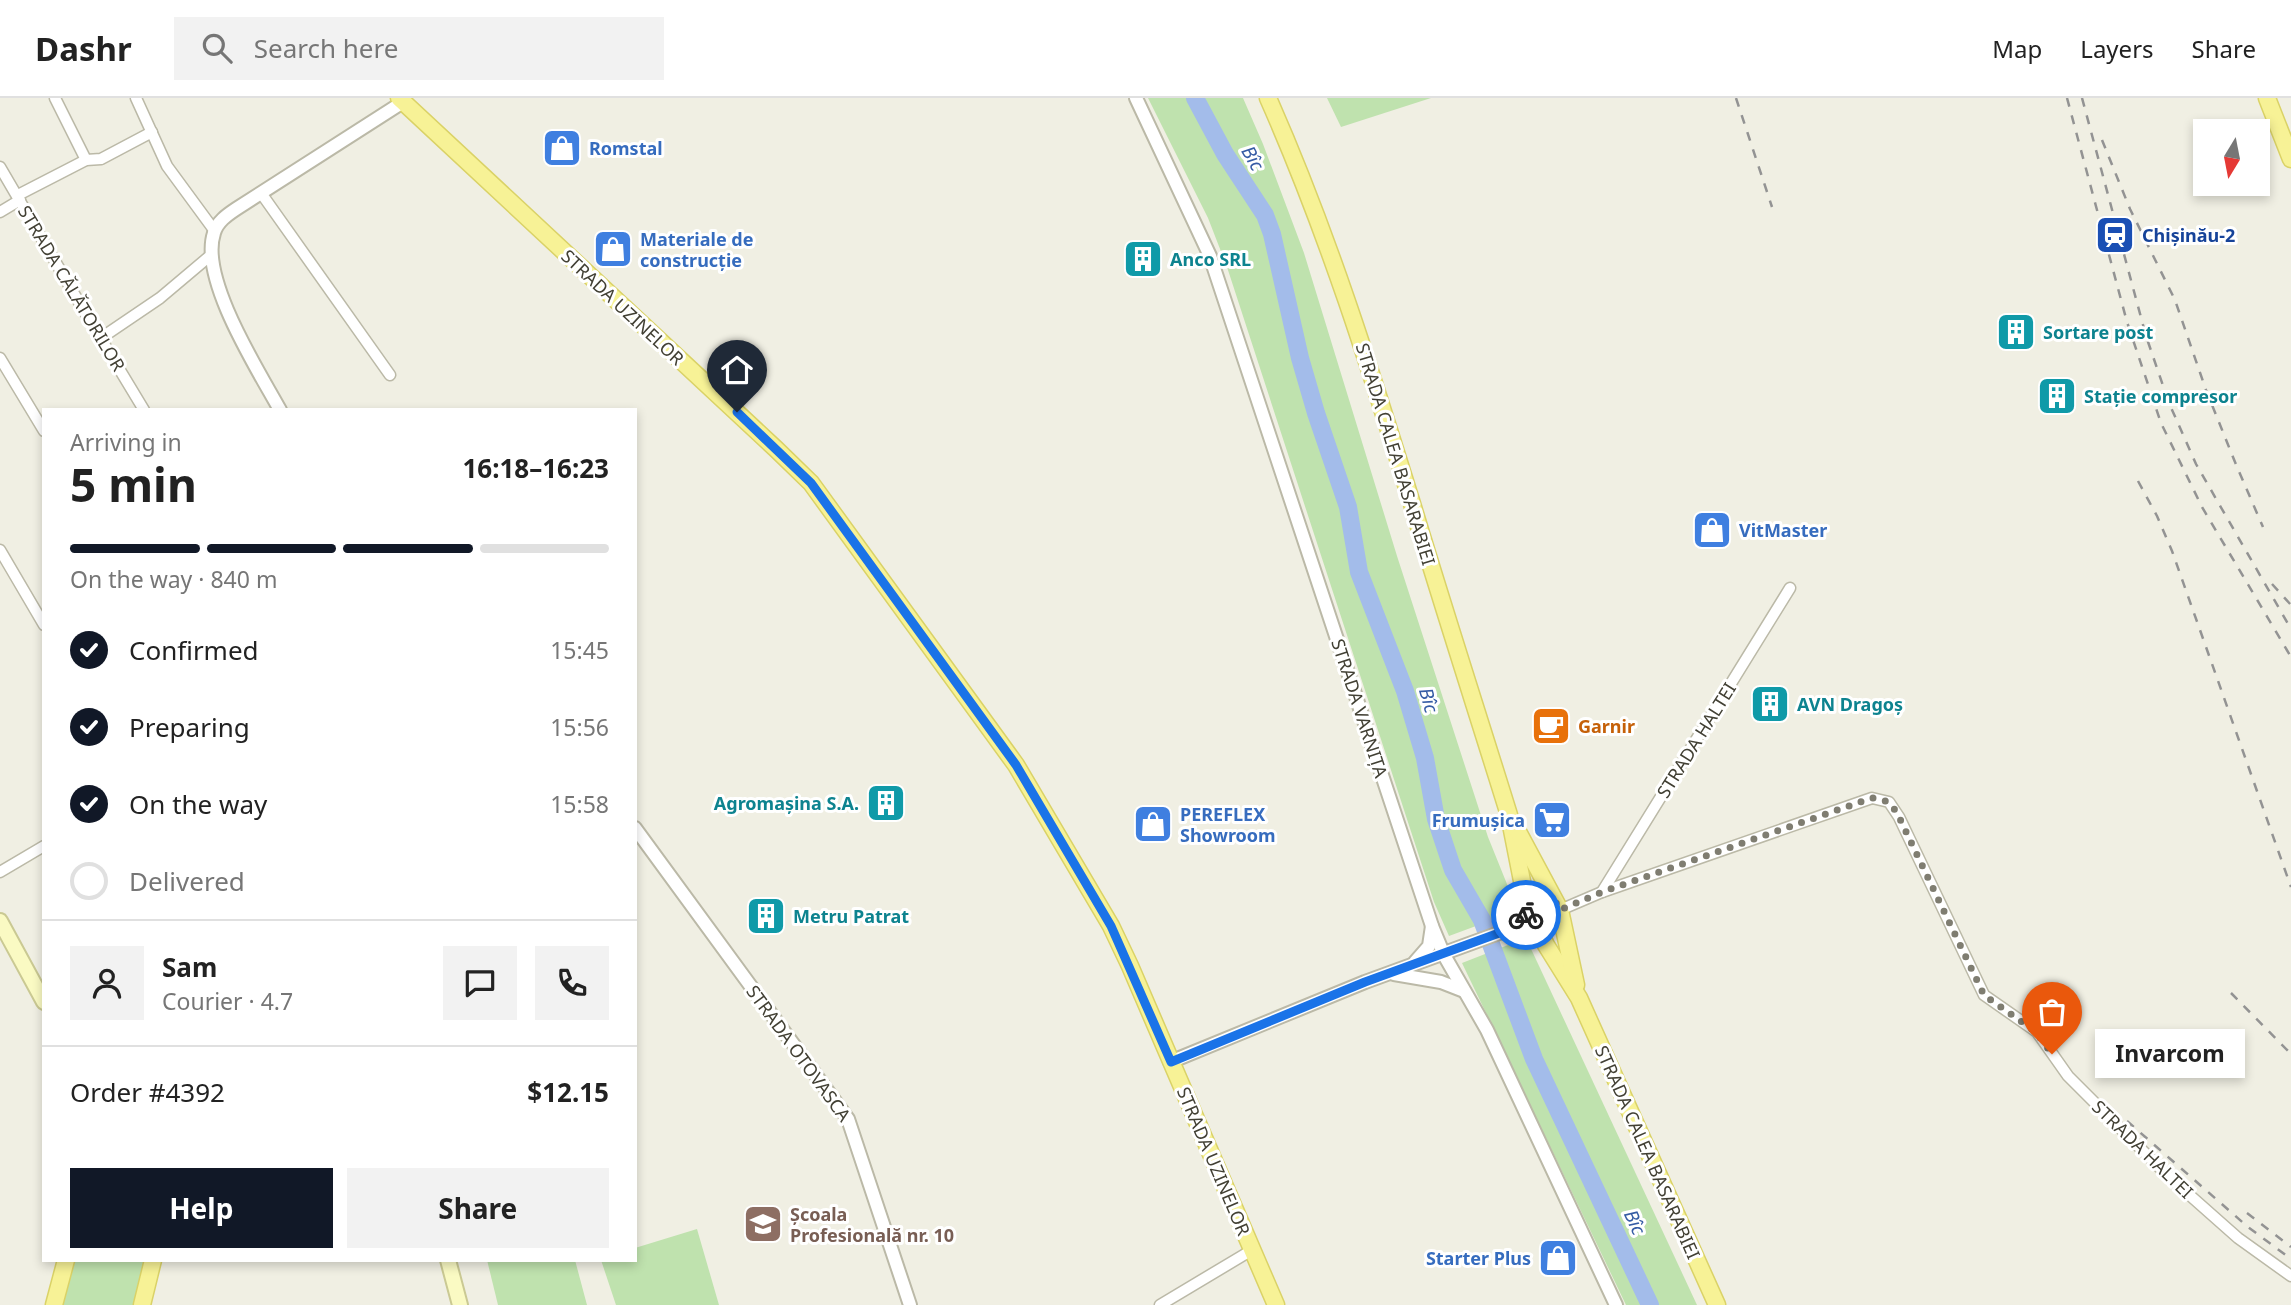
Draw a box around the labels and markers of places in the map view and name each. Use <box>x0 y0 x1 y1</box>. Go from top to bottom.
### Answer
shop icon: Romstal <box>541 127 583 169</box>
place label: Romstal <box>589 136 663 160</box>
station icon: Chișinău-2 <box>2094 214 2136 256</box>
place label: Chișinău-2 <box>2142 223 2235 247</box>
place label: Materiale de construcție <box>640 227 753 272</box>
shop icon: Materiale de construcție <box>592 228 634 270</box>
building icon: Anco SRL <box>1122 238 1164 280</box>
place label: Anco SRL <box>1170 247 1251 271</box>
building icon: Sortare post <box>1995 311 2037 353</box>
place label: Sortare post <box>2043 320 2154 344</box>
pin <box>707 340 767 412</box>
building icon: Stație compresor <box>2036 375 2078 417</box>
place label: Stație compresor <box>2084 384 2237 408</box>
shop icon: VitMaster <box>1691 509 1733 551</box>
place label: VitMaster <box>1739 518 1827 542</box>
building icon: AVN Dragoș <box>1749 683 1791 725</box>
place label: AVN Dragoș <box>1797 692 1903 716</box>
cafe icon: Garnir <box>1530 705 1572 747</box>
place label: Garnir <box>1578 714 1635 738</box>
building icon: Agromașina S.A. <box>865 782 907 824</box>
place label: Agromașina S.A. <box>714 791 859 815</box>
supermarket icon: Frumușica <box>1531 799 1573 841</box>
place label: PEREFLEX Showroom <box>1180 802 1276 847</box>
shop icon: PEREFLEX Showroom <box>1132 803 1174 845</box>
place label: Frumușica <box>1432 808 1525 832</box>
building icon: Metru Patrat <box>745 895 787 937</box>
place label: Metru Patrat <box>793 904 909 928</box>
pin <box>2022 982 2082 1054</box>
callout: Invarcom <box>2094 1030 2244 1079</box>
place label: Școala Profesională nr. 10 <box>790 1202 954 1247</box>
school or university icon: Școala Profesională nr. 10 <box>742 1203 784 1245</box>
shop icon: Starter Plus <box>1537 1237 1579 1279</box>
place label: Starter Plus <box>1426 1246 1531 1270</box>

